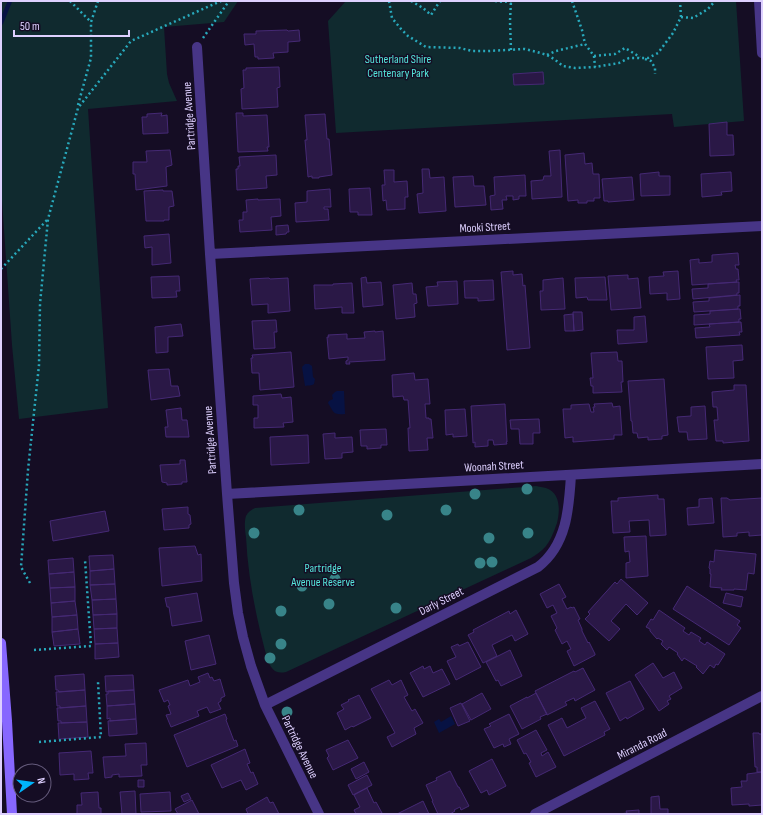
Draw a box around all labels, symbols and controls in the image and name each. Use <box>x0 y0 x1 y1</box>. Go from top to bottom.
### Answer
scale bar <box>14 12 129 38</box>
text: 50 m <box>20 19 40 34</box>
park label: Sutherland Shire Centenary Park <box>365 52 432 81</box>
street label: Partridge Avenue <box>180 81 199 151</box>
street label: Mooki Street <box>459 219 511 236</box>
street label: Partridge Avenue <box>201 405 220 475</box>
street label: Woonah Street <box>464 457 525 476</box>
park label: Partridge Avenue Reserve <box>290 561 355 590</box>
street label: Darly Street <box>416 584 466 619</box>
street label: Partridge Avenue <box>278 713 321 781</box>
street label: Miranda Road <box>615 726 670 763</box>
north arrow <box>12 763 52 803</box>
text: N <box>34 777 48 785</box>

